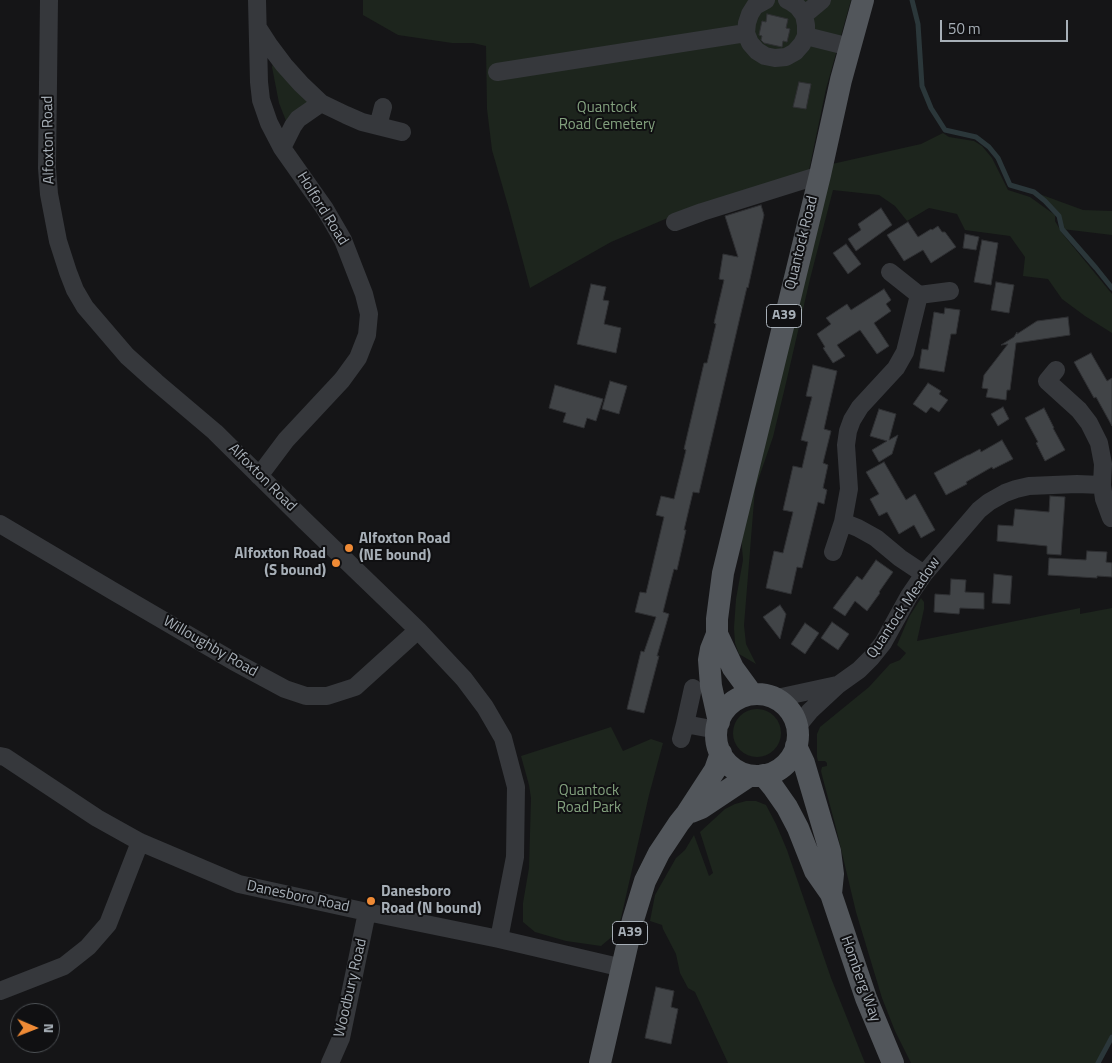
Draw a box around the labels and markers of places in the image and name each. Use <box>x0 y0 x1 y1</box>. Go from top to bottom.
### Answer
place label: Alfoxton Road (NE bound) <box>359 530 450 565</box>
marker: Alfoxton Road (NE bound) <box>343 542 355 554</box>
place label: Alfoxton Road (S bound) <box>235 545 326 580</box>
marker: Alfoxton Road (S bound) <box>330 557 342 569</box>
place label: Danesboro Road (N bound) <box>381 883 481 918</box>
marker: Danesboro Road (N bound) <box>365 895 377 907</box>

